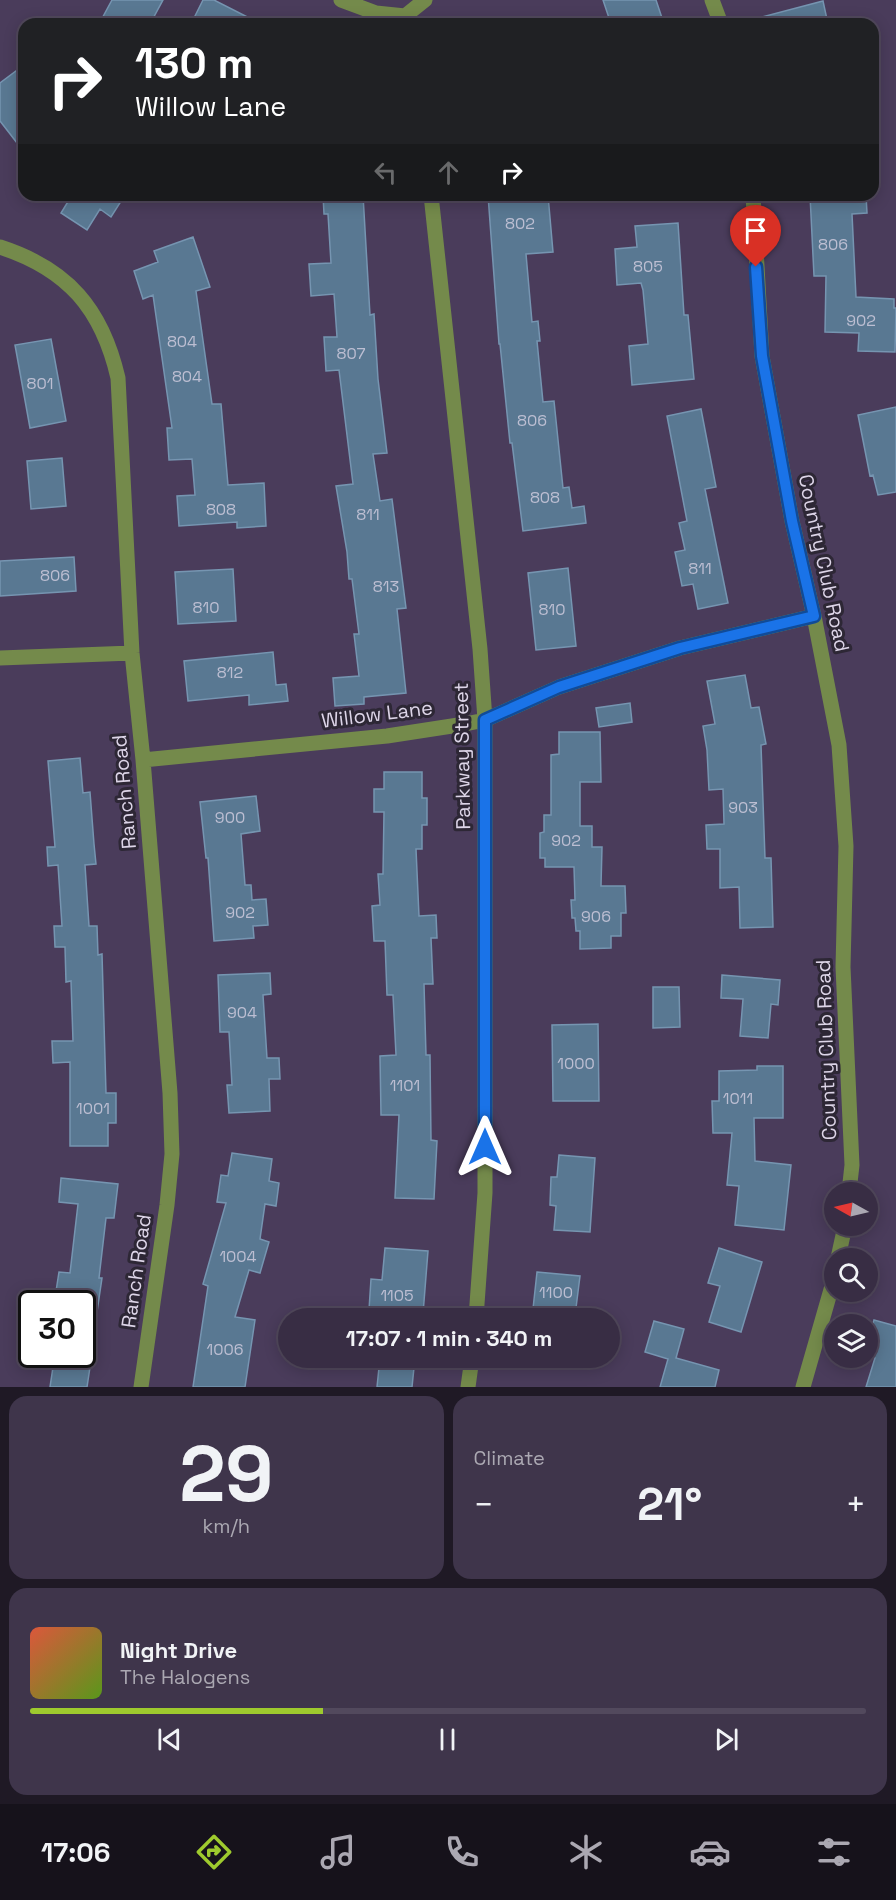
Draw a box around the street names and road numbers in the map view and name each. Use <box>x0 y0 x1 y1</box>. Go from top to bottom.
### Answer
street label: Country Club Road <box>793 472 855 654</box>
street label: Parkway Street <box>448 682 476 830</box>
street label: Willow Lane <box>320 694 434 734</box>
street label: Ranch Road <box>106 734 142 850</box>
street label: Country Club Road <box>810 959 842 1141</box>
street label: Ranch Road <box>115 1212 157 1330</box>

